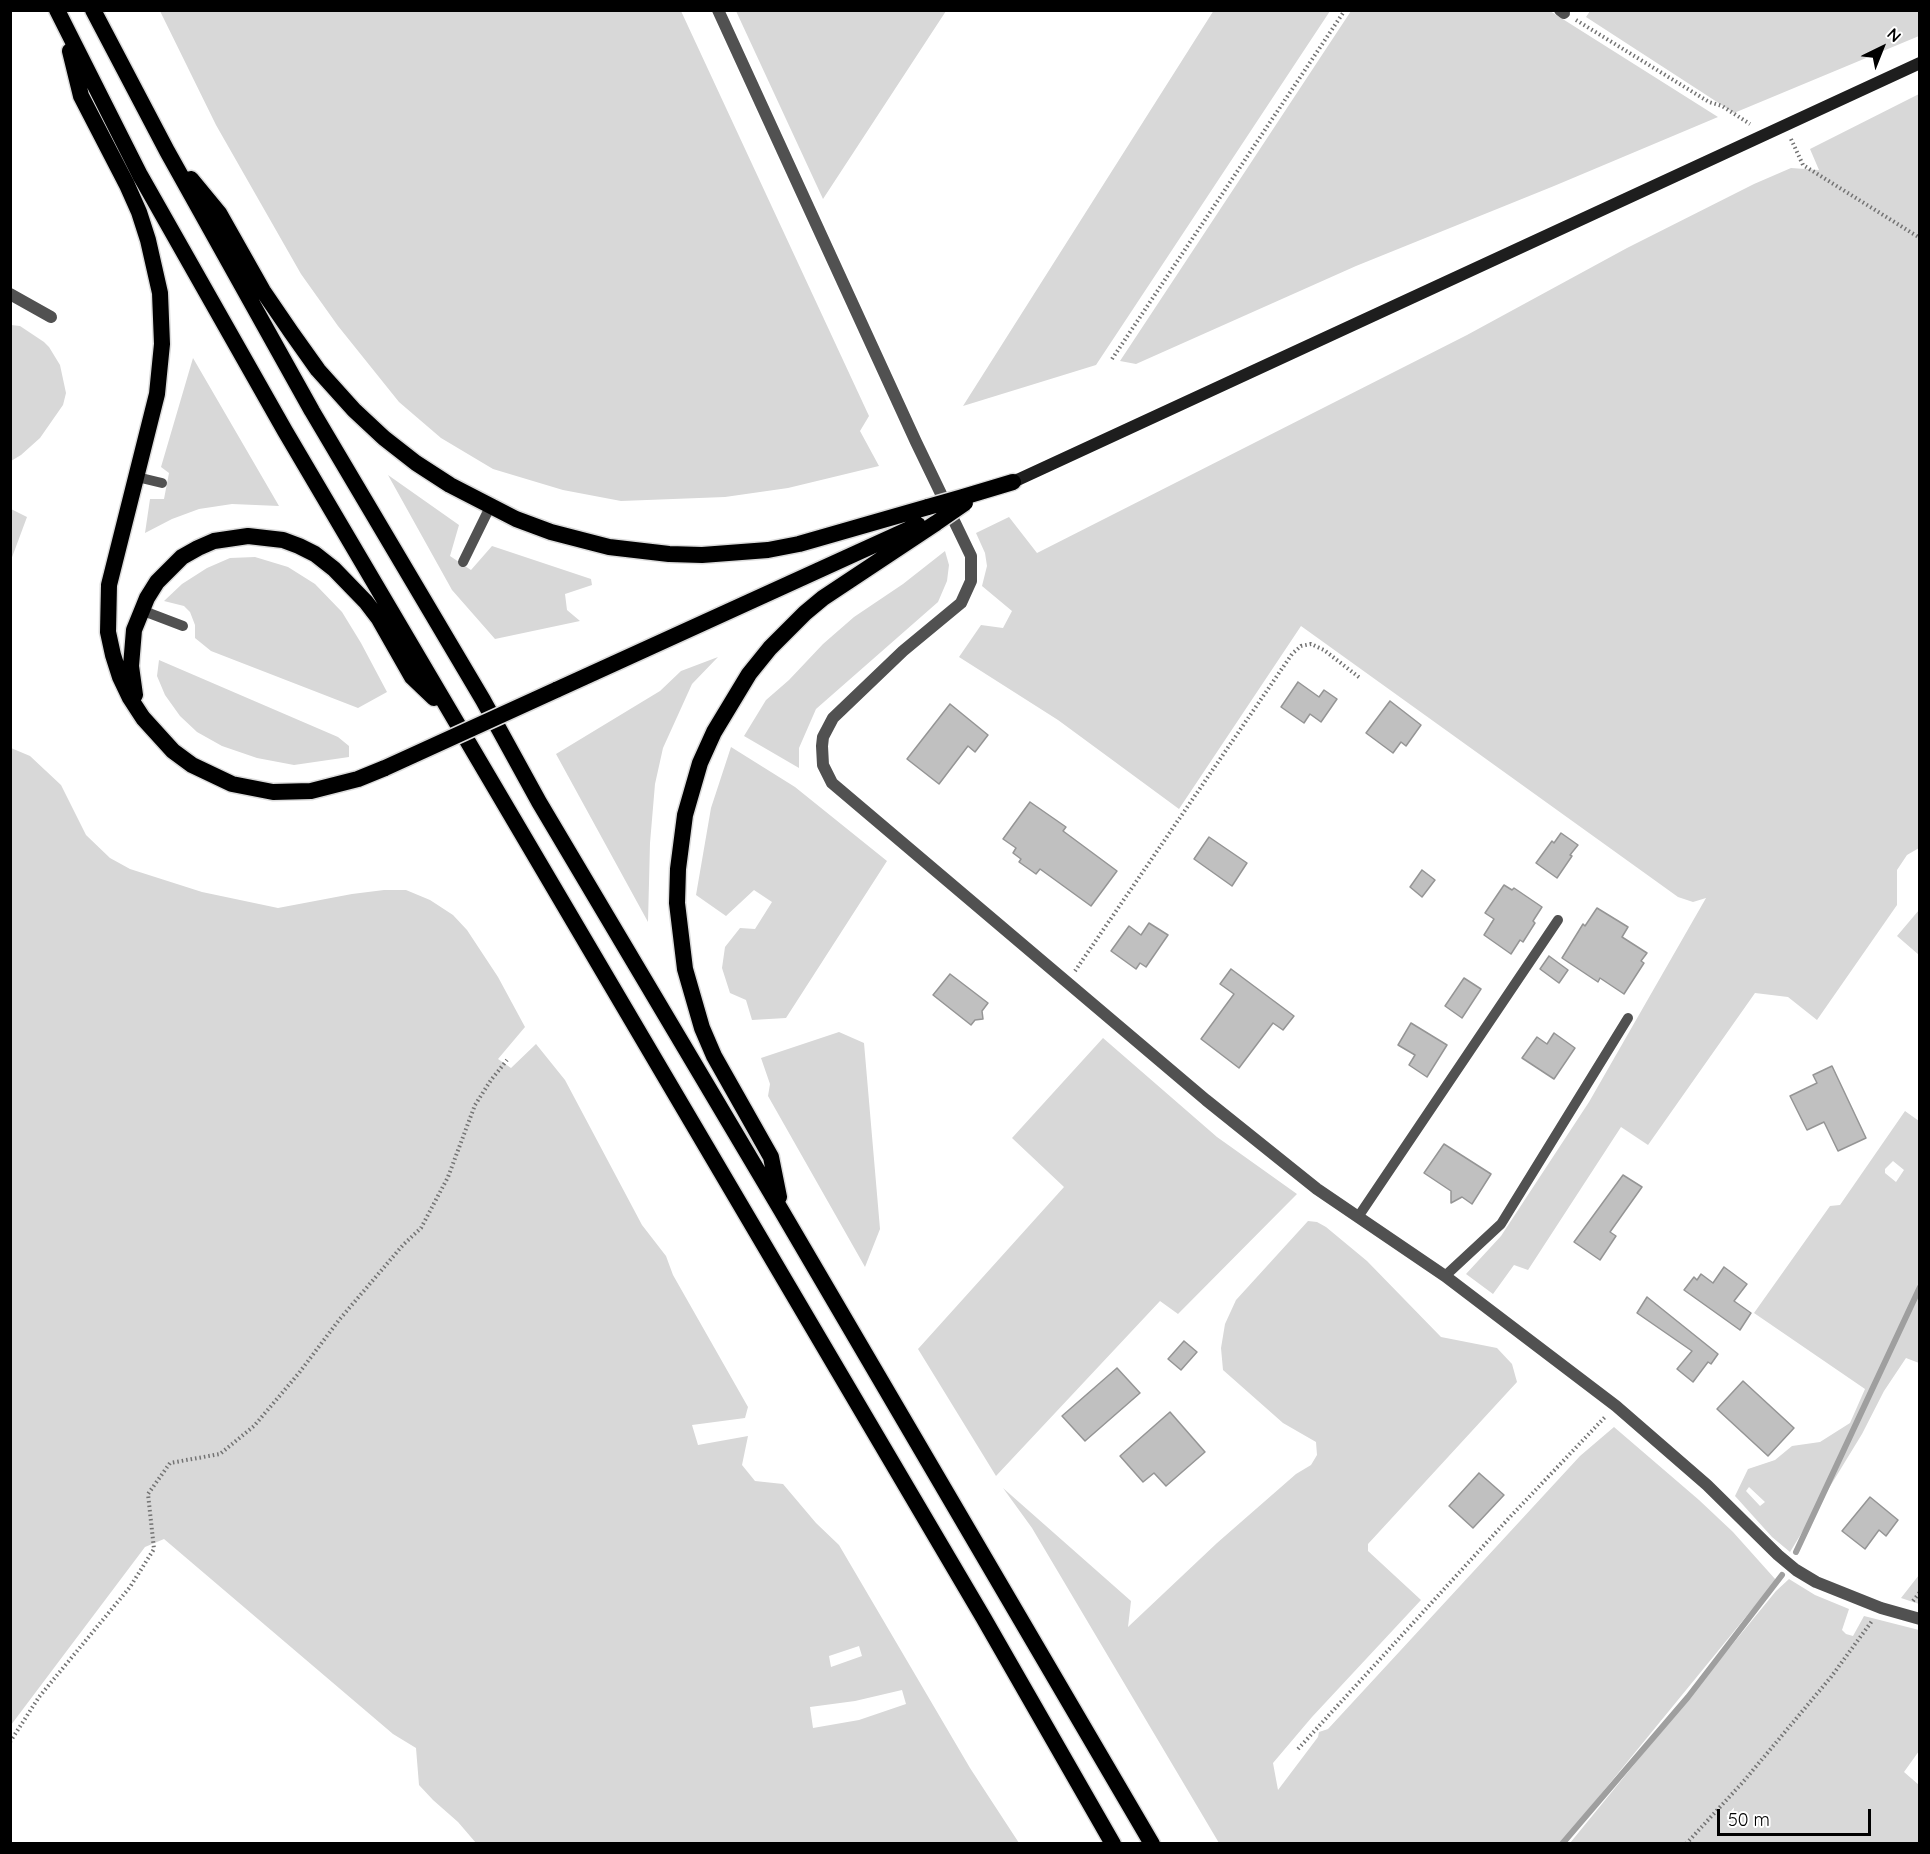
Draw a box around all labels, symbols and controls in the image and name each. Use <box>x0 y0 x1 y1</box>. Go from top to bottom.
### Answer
north arrow <box>1852 18 1912 78</box>
text: N <box>1883 24 1905 46</box>
scale bar <box>1720 1797 1874 1835</box>
text: 50 m <box>1728 1808 1770 1831</box>

